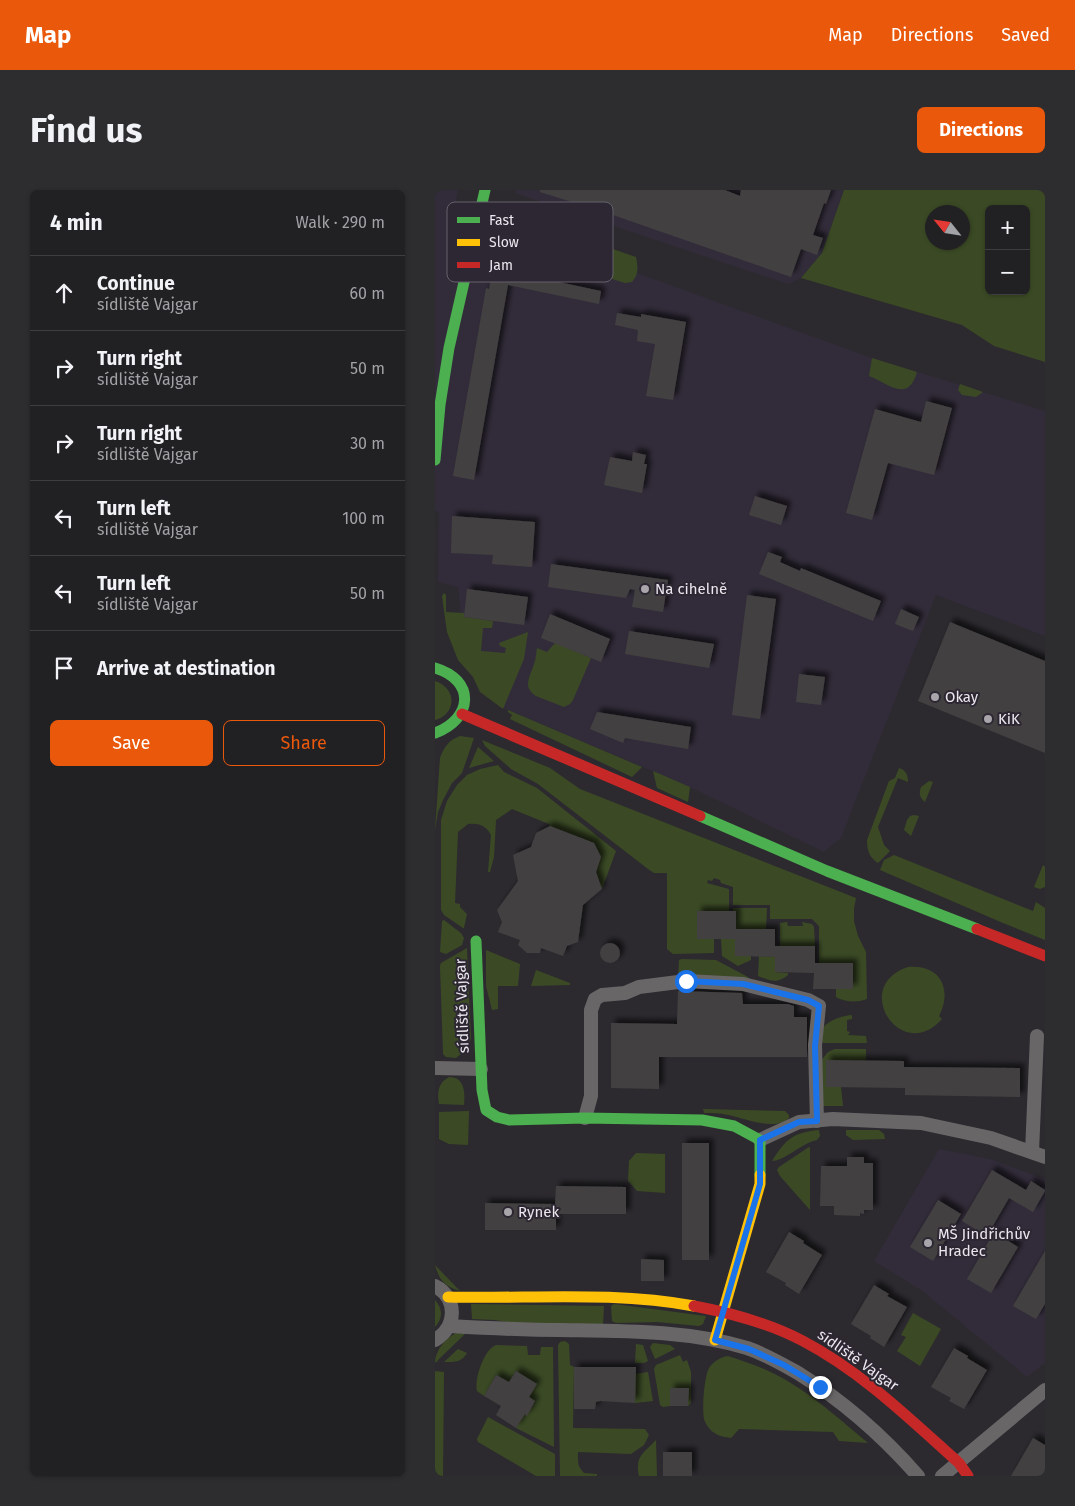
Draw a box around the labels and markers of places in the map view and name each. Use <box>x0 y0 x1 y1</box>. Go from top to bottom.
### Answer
place label: Na cihelně <box>655 580 727 598</box>
marker: Na cihelně <box>639 583 651 595</box>
place label: Okay <box>945 688 979 706</box>
marker: Okay <box>929 691 941 703</box>
place label: KiK <box>998 710 1020 728</box>
marker: KiK <box>982 713 994 725</box>
place label: Rynek <box>518 1203 559 1221</box>
marker: Rynek <box>502 1206 514 1218</box>
place label: MŠ Jindřichův Hradec <box>938 1225 1031 1260</box>
marker: MŠ Jindřichův Hradec <box>922 1237 934 1249</box>

